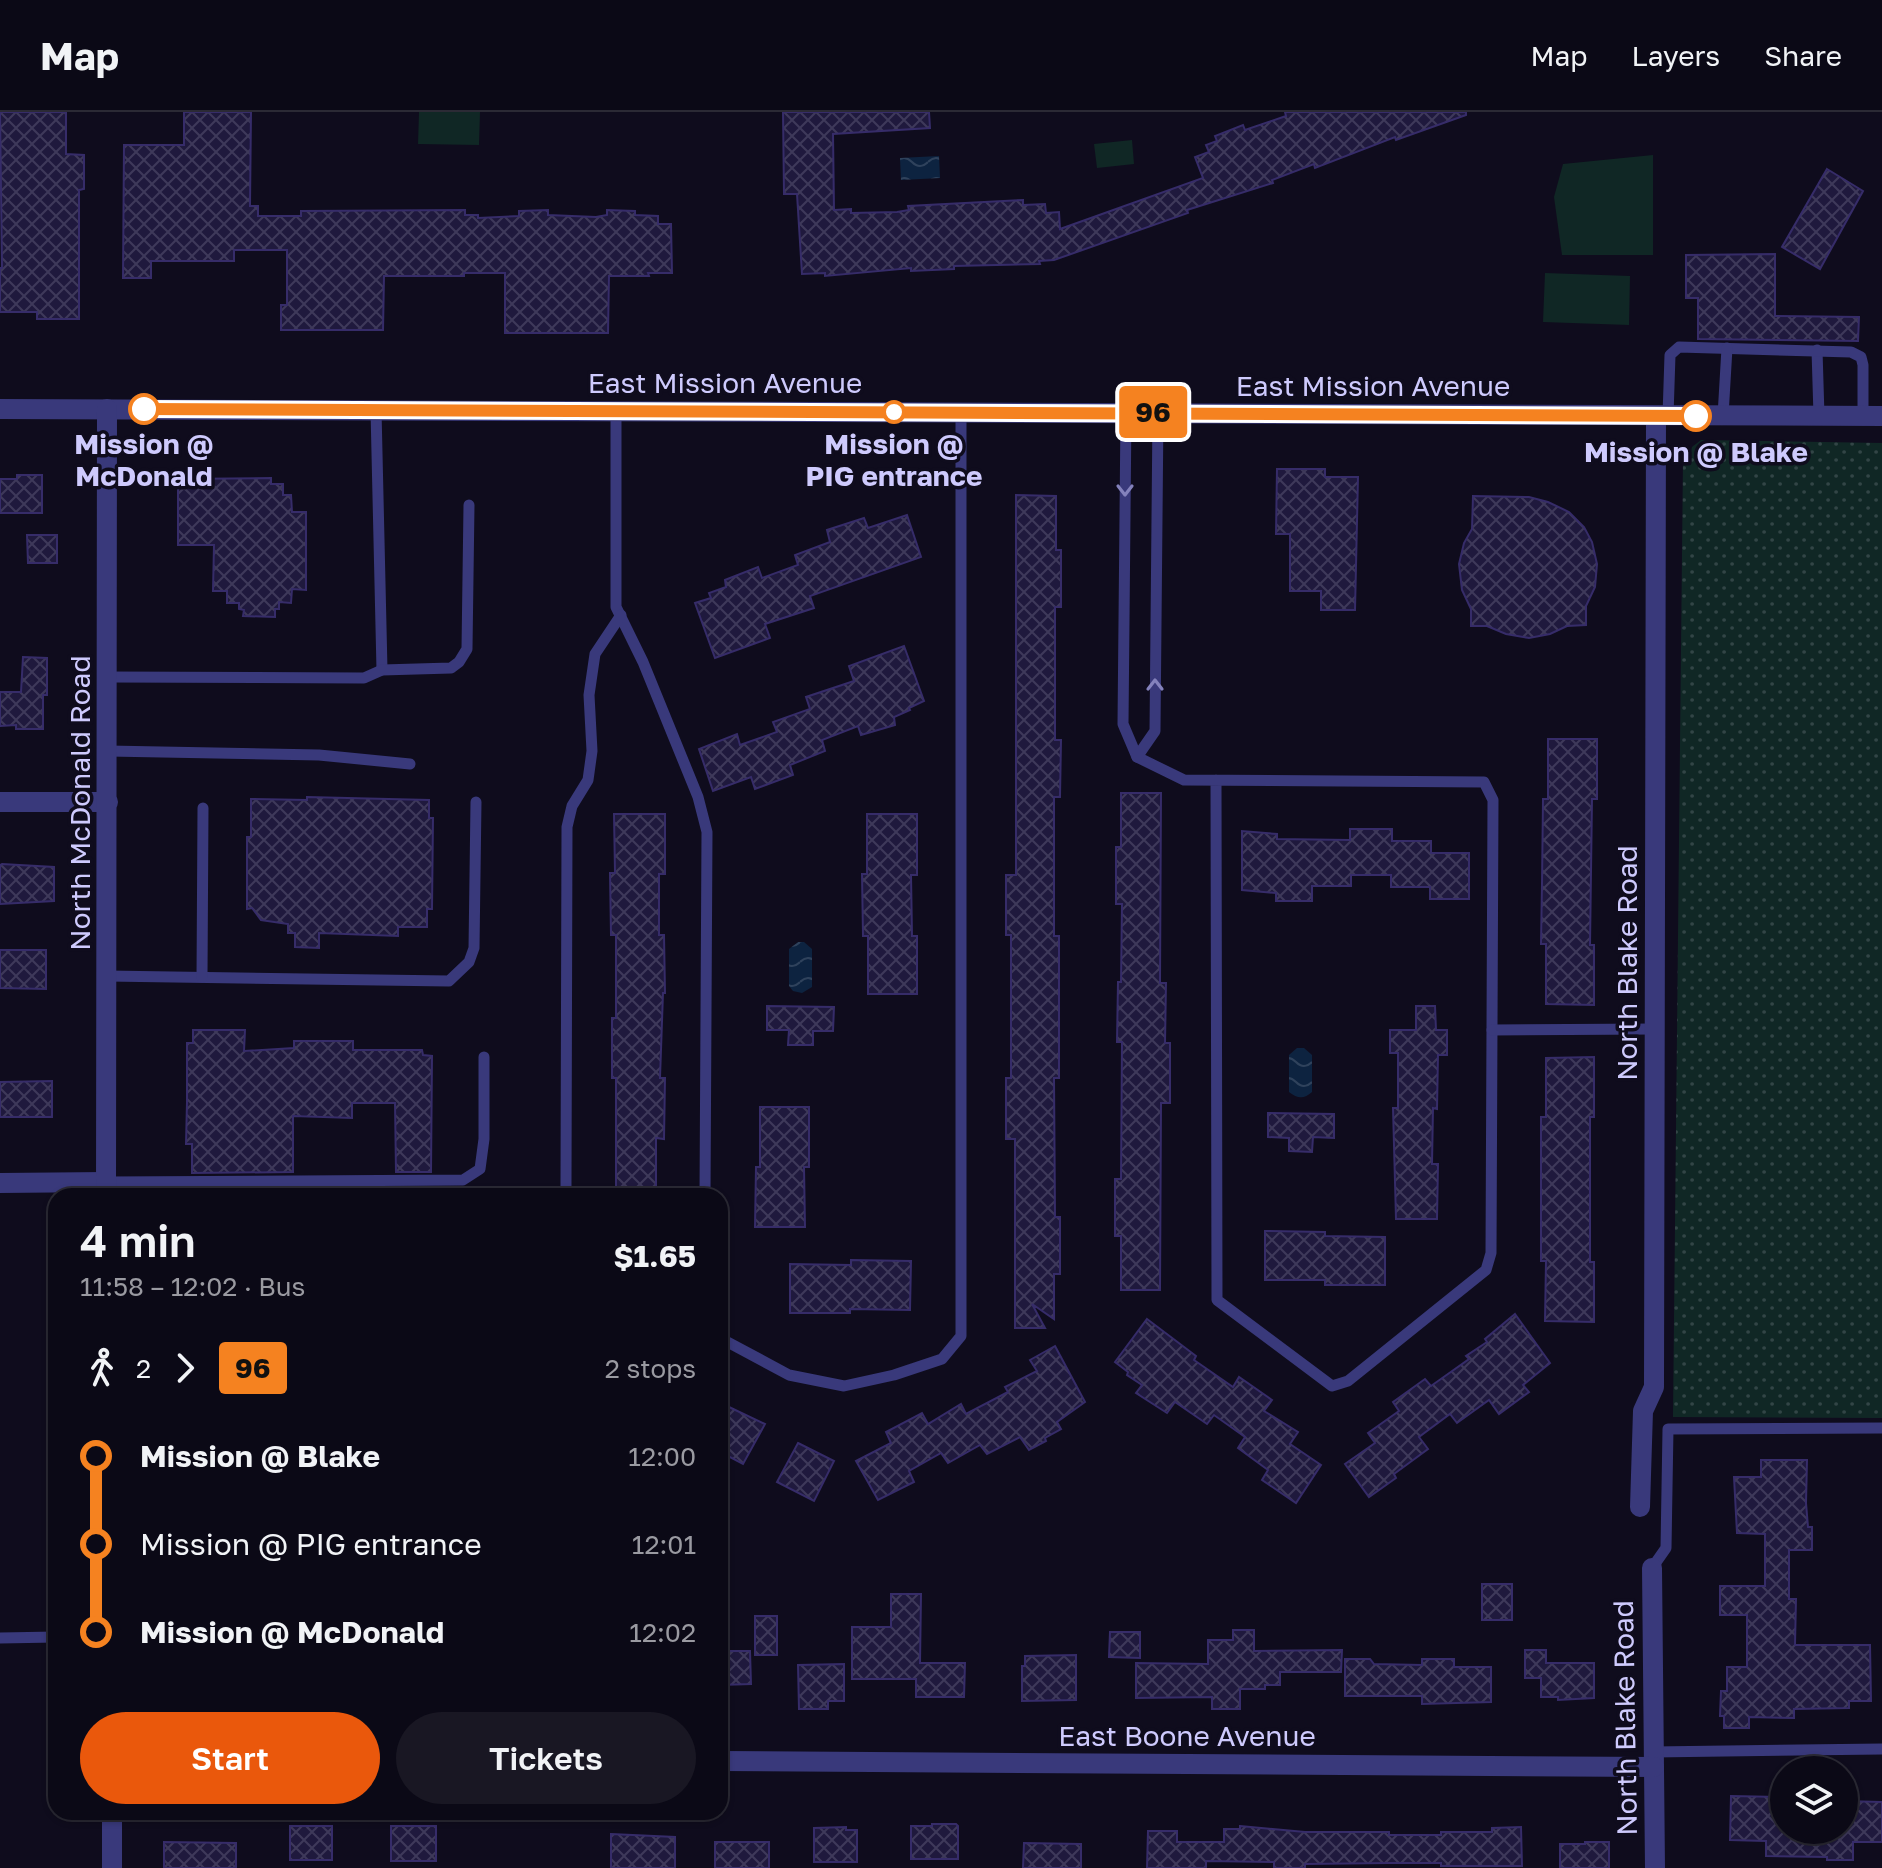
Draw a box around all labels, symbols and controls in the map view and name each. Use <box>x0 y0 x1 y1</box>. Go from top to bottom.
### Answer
text: Map <box>40 33 119 78</box>
text: Map <box>1530 39 1588 72</box>
text: Layers <box>1632 39 1720 72</box>
text: Share <box>1764 39 1842 72</box>
street label: East Mission Avenue <box>588 366 862 399</box>
street label: East Mission Avenue <box>1236 369 1510 402</box>
line badge: 96 <box>1117 386 1189 438</box>
marker: Mission @ McDonald <box>129 394 159 424</box>
text: 96 <box>1135 395 1171 428</box>
marker: Mission @ PIG entrance <box>883 401 905 423</box>
marker: Mission @ Blake <box>1681 401 1711 431</box>
place label: Mission @ McDonald <box>74 427 214 492</box>
place label: Mission @ PIG entrance <box>806 427 982 492</box>
place label: Mission @ Blake <box>1584 435 1808 468</box>
one-way arrow <box>1116 484 1134 497</box>
street label: North McDonald Road <box>63 655 96 951</box>
one-way arrow <box>1146 678 1164 691</box>
street label: North Blake Road <box>1610 845 1643 1081</box>
text: 4 min <box>80 1214 196 1267</box>
text: $1.65 <box>614 1238 696 1274</box>
text: 11:58 – 12:02 · Bus <box>80 1271 305 1302</box>
icon: walk <box>80 1346 124 1390</box>
icon: forward <box>163 1346 207 1390</box>
text: 96 <box>235 1351 271 1384</box>
text: 2 <box>136 1353 151 1384</box>
text: 2 stops <box>605 1353 696 1384</box>
text: Mission @ Blake <box>140 1438 380 1474</box>
text: 12:00 <box>628 1441 696 1472</box>
text: Mission @ PIG entrance <box>140 1526 482 1562</box>
text: 12:01 <box>632 1529 696 1560</box>
street label: North Blake Road <box>1606 1600 1643 1836</box>
text: Mission @ McDonald <box>140 1614 444 1650</box>
text: 12:02 <box>629 1617 696 1648</box>
button: Start <box>80 1712 380 1804</box>
button: Tickets <box>396 1712 696 1804</box>
street label: East Boone Avenue <box>1058 1719 1316 1752</box>
map controls <box>1770 1756 1858 1844</box>
button: layers <box>1770 1756 1858 1844</box>

